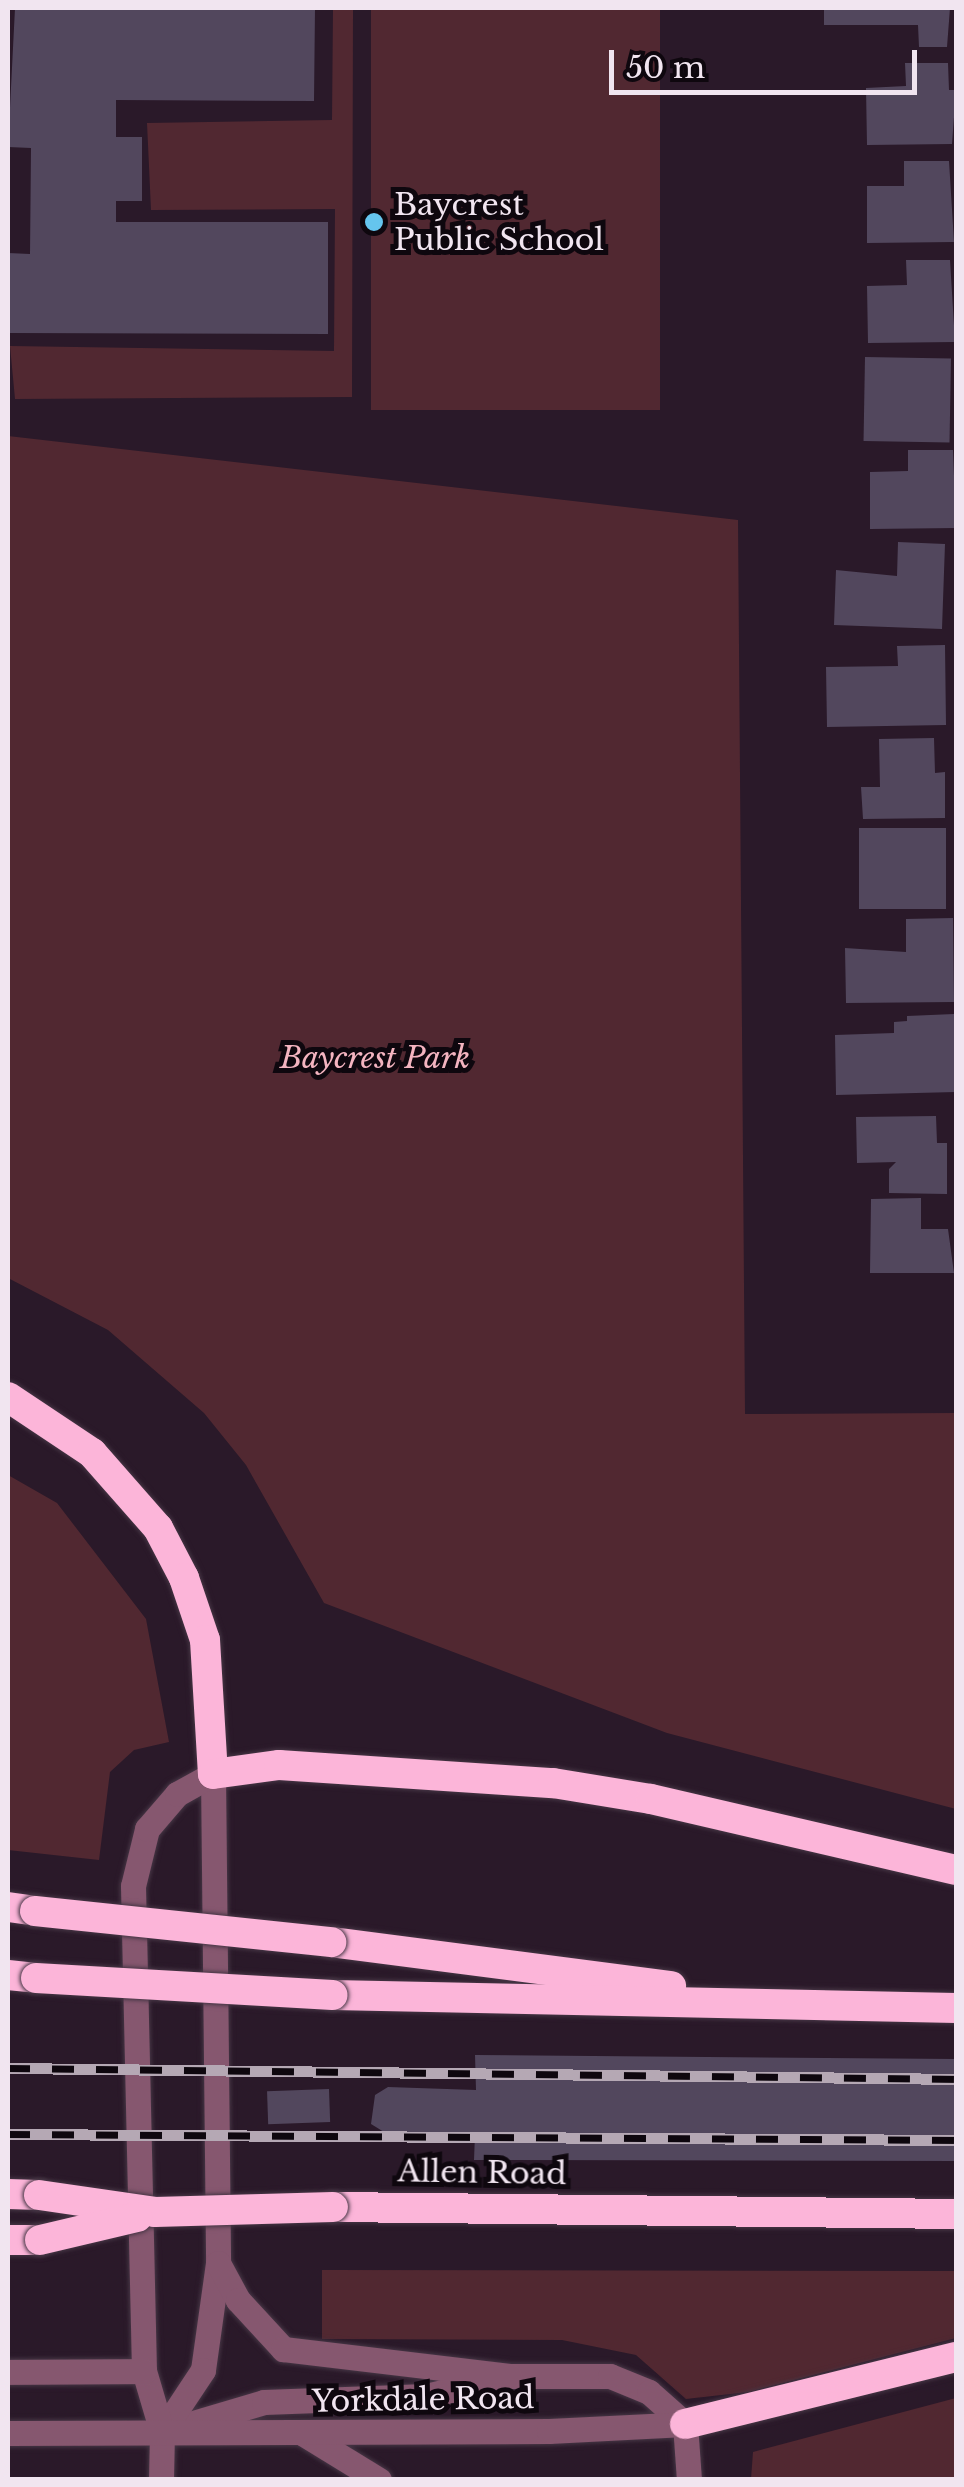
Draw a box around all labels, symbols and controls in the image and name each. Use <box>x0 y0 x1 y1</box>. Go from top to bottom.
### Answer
scale bar <box>614 30 922 92</box>
text: 50 m <box>626 49 705 86</box>
place label: Baycrest Public School <box>394 187 604 258</box>
marker: Baycrest Public School <box>363 211 385 233</box>
park label: Baycrest Park <box>280 1040 470 1076</box>
street label: Allen Road <box>397 2154 567 2192</box>
street label: Yorkdale Road <box>311 2380 535 2420</box>

